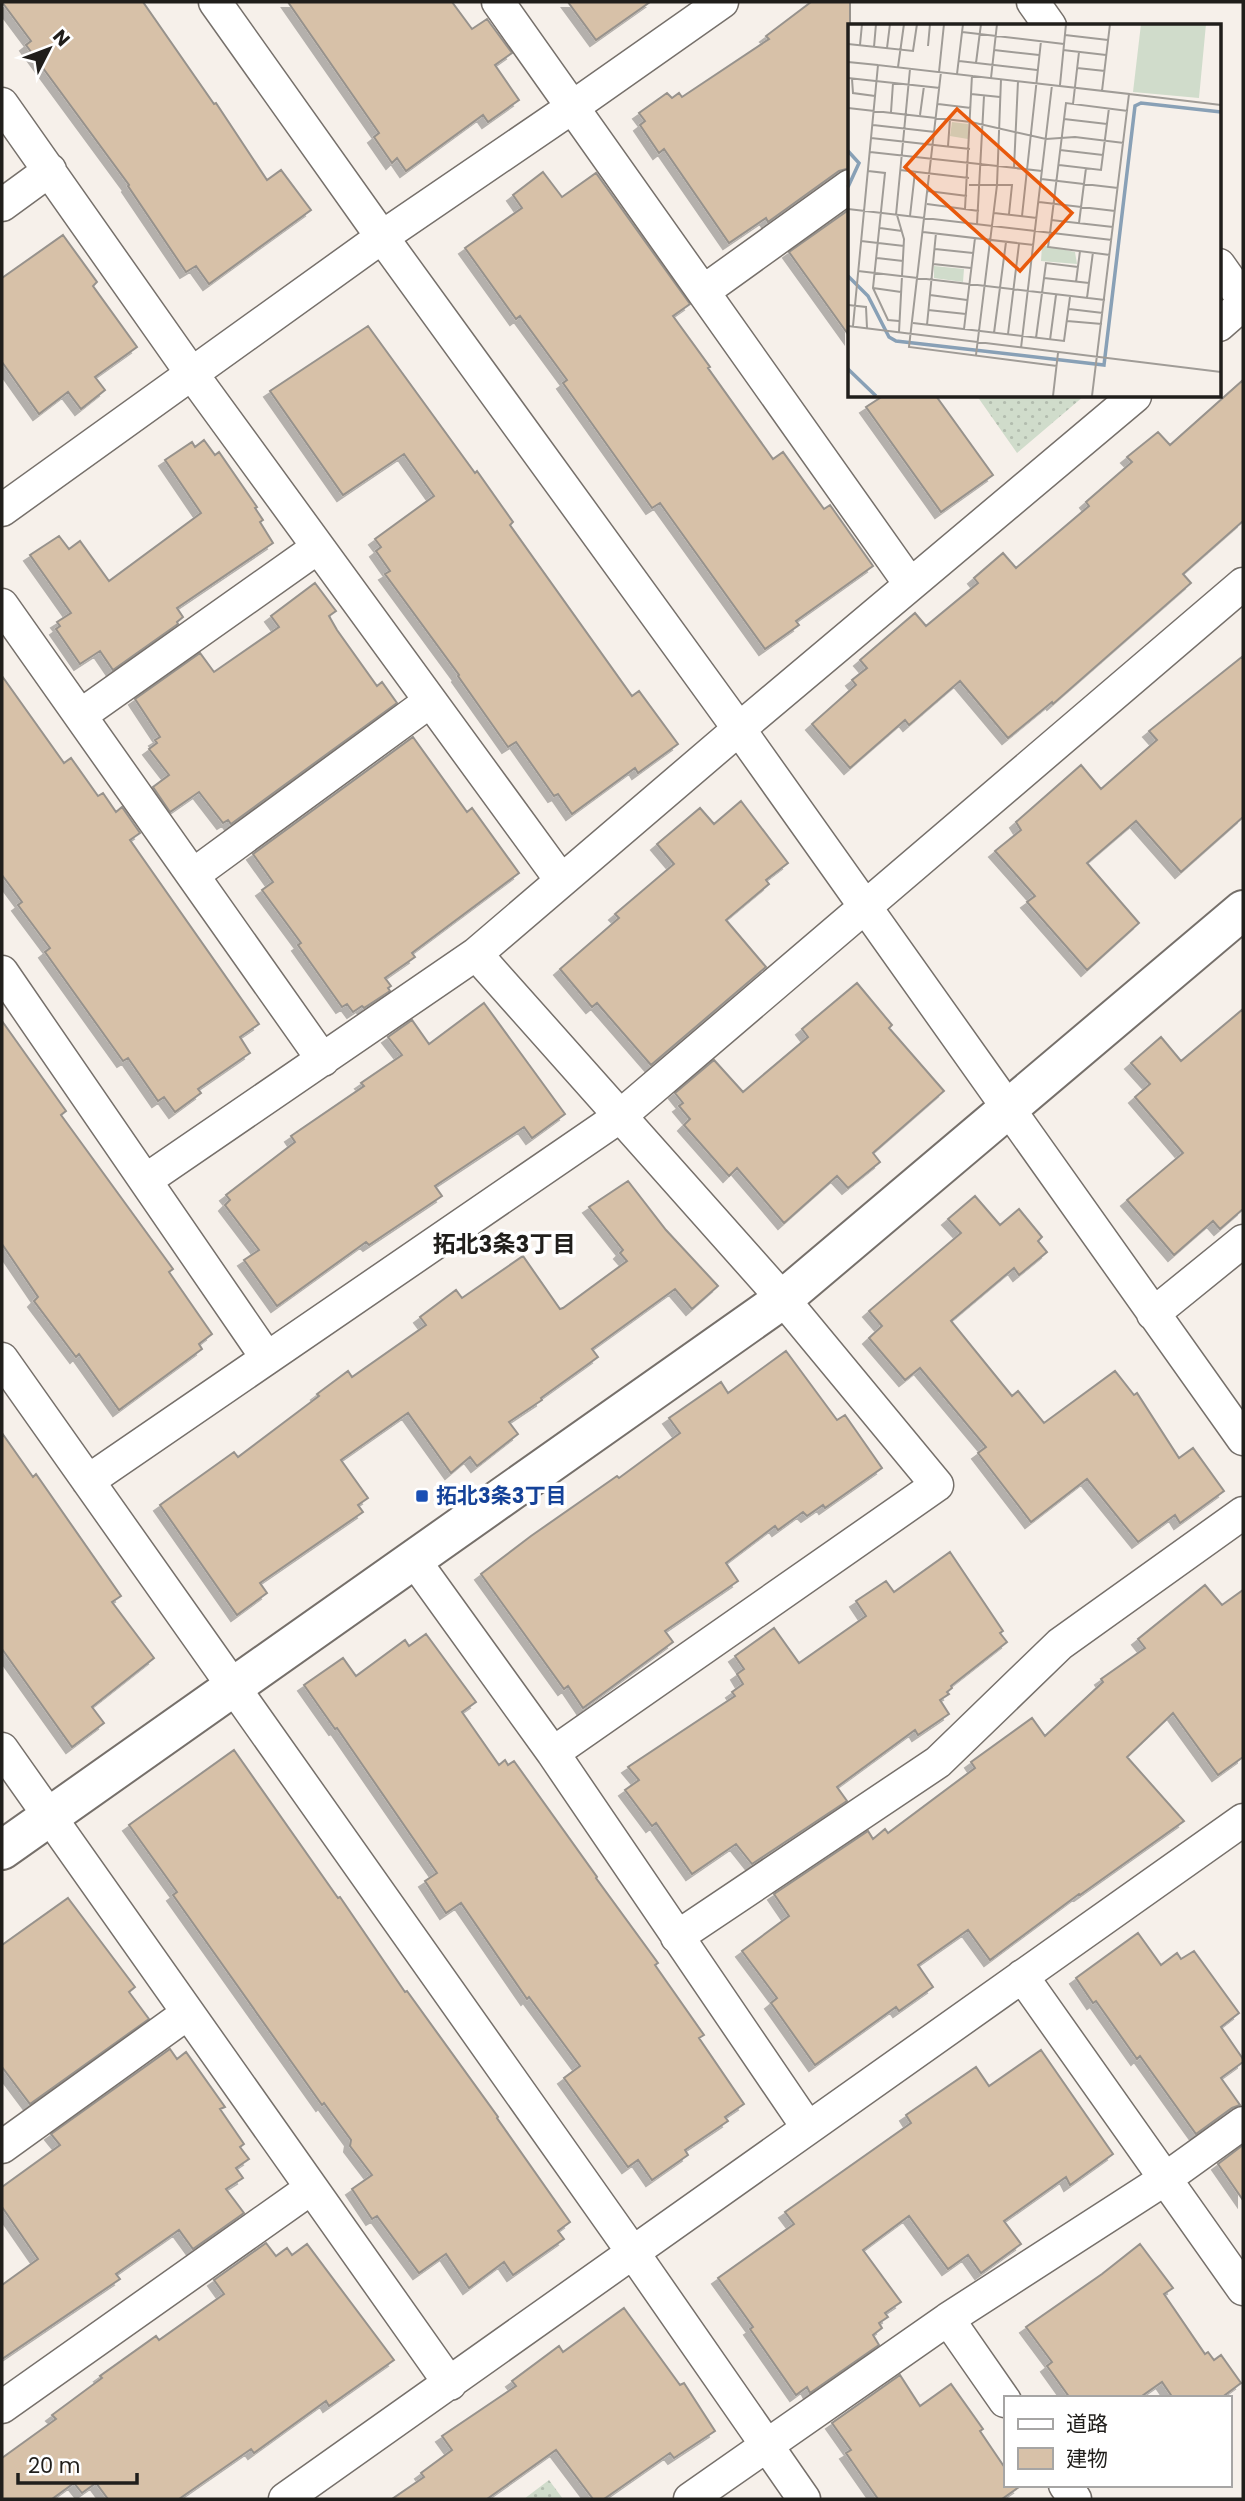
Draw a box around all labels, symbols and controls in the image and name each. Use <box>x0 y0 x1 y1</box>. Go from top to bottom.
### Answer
north arrow <box>14 14 84 84</box>
text: N <box>46 24 76 52</box>
inset map <box>848 24 1220 397</box>
district label: 拓北3条3丁目 <box>433 1228 575 1260</box>
place label: 拓北3条3丁目 <box>436 1481 566 1510</box>
marker: 拓北3条3丁目 <box>414 1488 430 1504</box>
legend <box>1004 2396 1231 2487</box>
text: 道路 <box>1066 2409 1108 2438</box>
scale bar <box>18 2442 136 2486</box>
text: 建物 <box>1066 2444 1108 2473</box>
text: 20 m <box>28 2451 81 2480</box>

